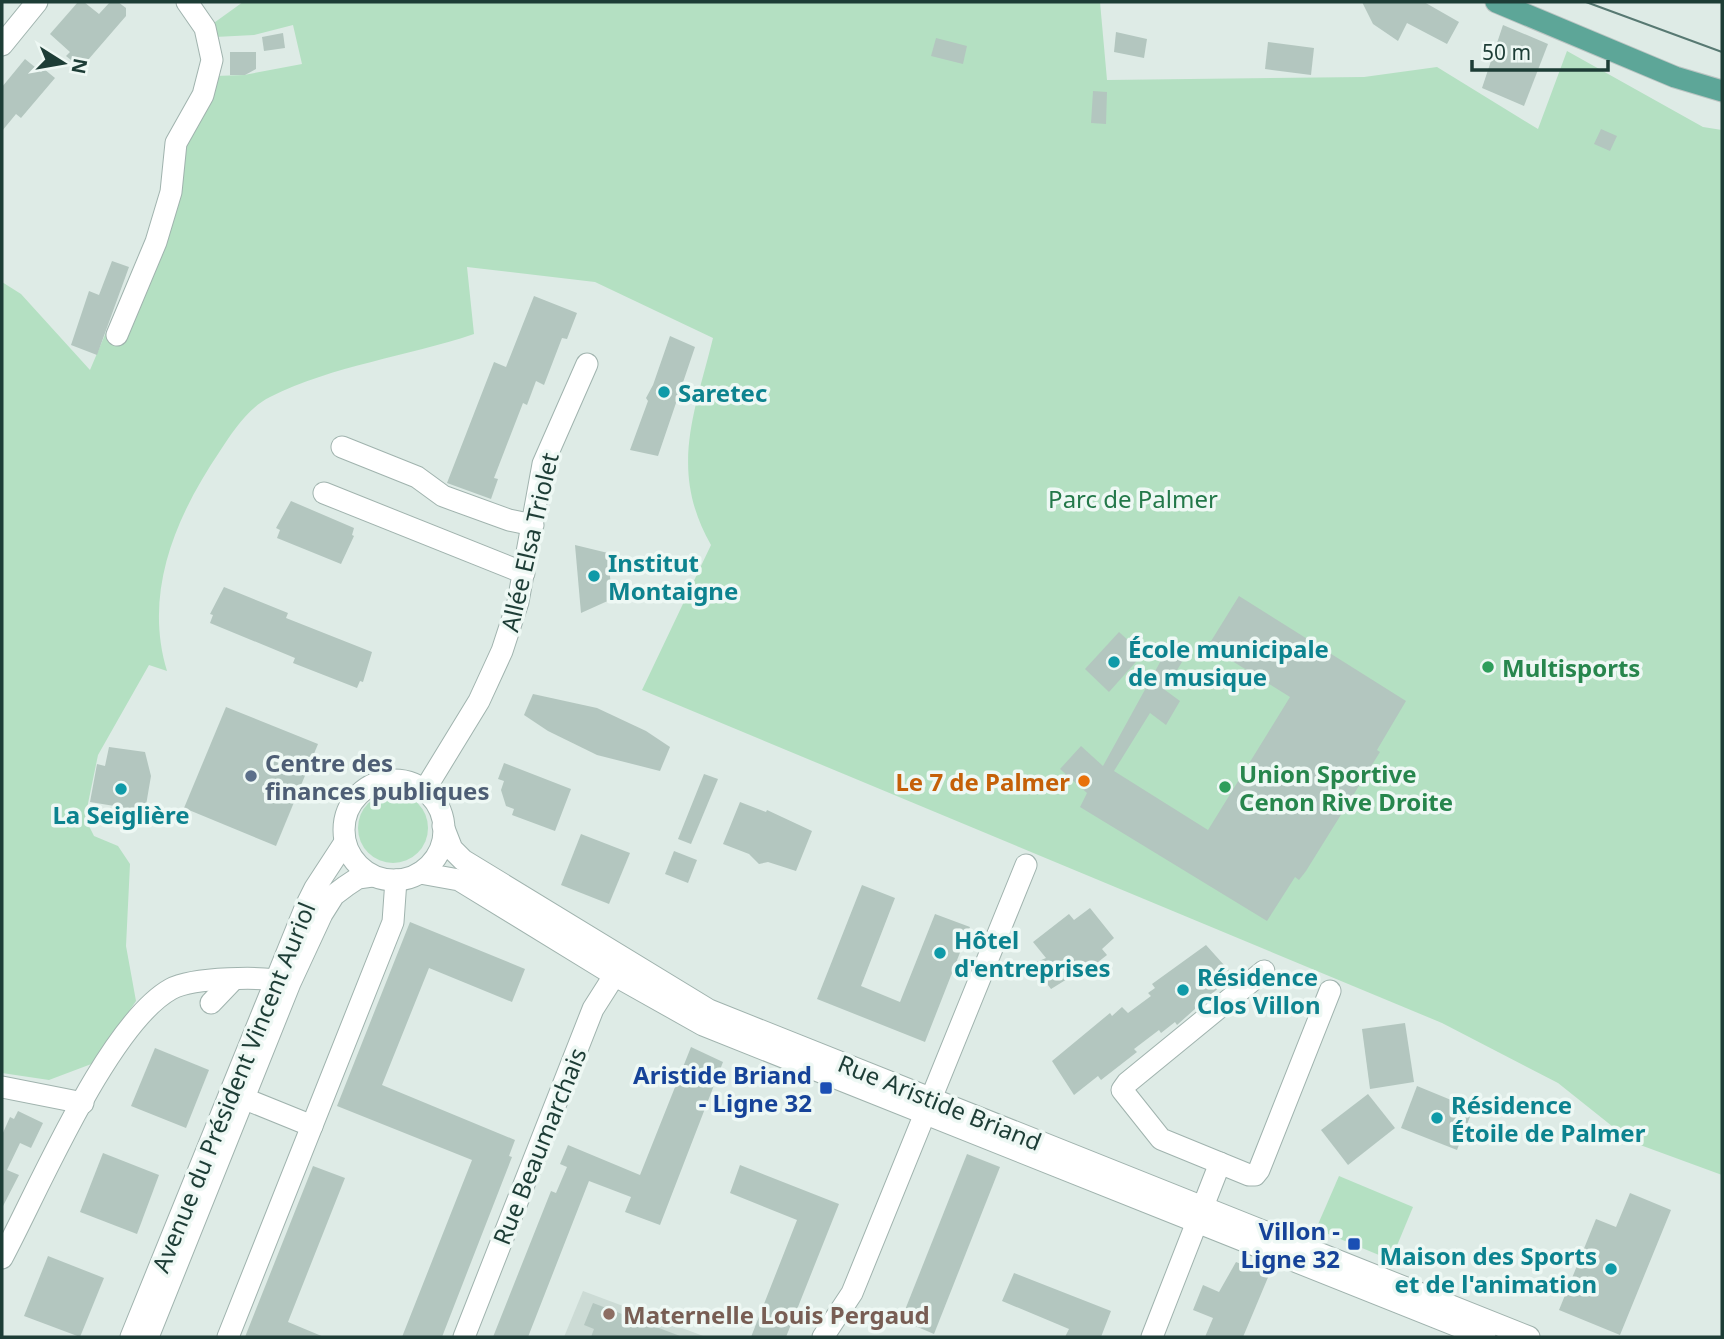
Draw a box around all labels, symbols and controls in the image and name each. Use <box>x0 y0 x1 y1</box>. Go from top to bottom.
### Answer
north arrow <box>28 28 98 98</box>
scale bar <box>1472 28 1608 72</box>
text: 50 m <box>1482 38 1531 66</box>
text: N <box>65 56 94 76</box>
place label: Saretec <box>678 376 767 409</box>
marker: Saretec <box>656 384 672 400</box>
street label: Allée Elsa Triolet <box>492 449 566 635</box>
park label: Parc de Palmer <box>1048 482 1218 515</box>
place label: Institut Montaigne <box>608 546 738 607</box>
marker: Institut Montaigne <box>586 568 602 584</box>
place label: École municipale de musique <box>1128 632 1329 693</box>
place label: Multisports <box>1502 651 1640 684</box>
marker: École municipale de musique <box>1106 654 1122 670</box>
marker: Multisports <box>1480 659 1496 675</box>
place label: Centre des finances publiques <box>265 746 489 807</box>
place label: Union Sportive Cenon Rive Droite <box>1239 757 1453 818</box>
place label: Le 7 de Palmer <box>895 765 1070 798</box>
marker: Centre des finances publiques <box>243 768 259 784</box>
marker: Le 7 de Palmer <box>1076 773 1092 789</box>
marker: Union Sportive Cenon Rive Droite <box>1217 779 1233 795</box>
marker: La Seiglière <box>113 781 129 797</box>
place label: La Seiglière <box>52 798 190 831</box>
street label: Avenue du Président Vincent Auriol <box>143 897 323 1277</box>
place label: Hôtel d'entreprises <box>954 923 1111 984</box>
marker: Hôtel d'entreprises <box>932 945 948 961</box>
place label: Résidence Clos Villon <box>1197 960 1321 1021</box>
marker: Résidence Clos Villon <box>1175 982 1191 998</box>
street label: Rue Beaumarchais <box>484 1043 594 1249</box>
street label: Rue Aristide Briand <box>833 1046 1047 1158</box>
place label: Aristide Briand - Ligne 32 <box>633 1058 812 1119</box>
marker: Aristide Briand - Ligne 32 <box>818 1080 834 1096</box>
place label: Résidence Étoile de Palmer <box>1451 1088 1646 1149</box>
marker: Résidence Étoile de Palmer <box>1429 1110 1445 1126</box>
place label: Villon - Ligne 32 <box>1241 1214 1340 1275</box>
marker: Villon - Ligne 32 <box>1346 1236 1362 1252</box>
place label: Maison des Sports et de l'animation <box>1380 1239 1597 1300</box>
marker: Maison des Sports et de l'animation <box>1603 1261 1619 1277</box>
place label: Maternelle Louis Pergaud <box>623 1298 930 1331</box>
marker: Maternelle Louis Pergaud <box>601 1306 617 1322</box>

